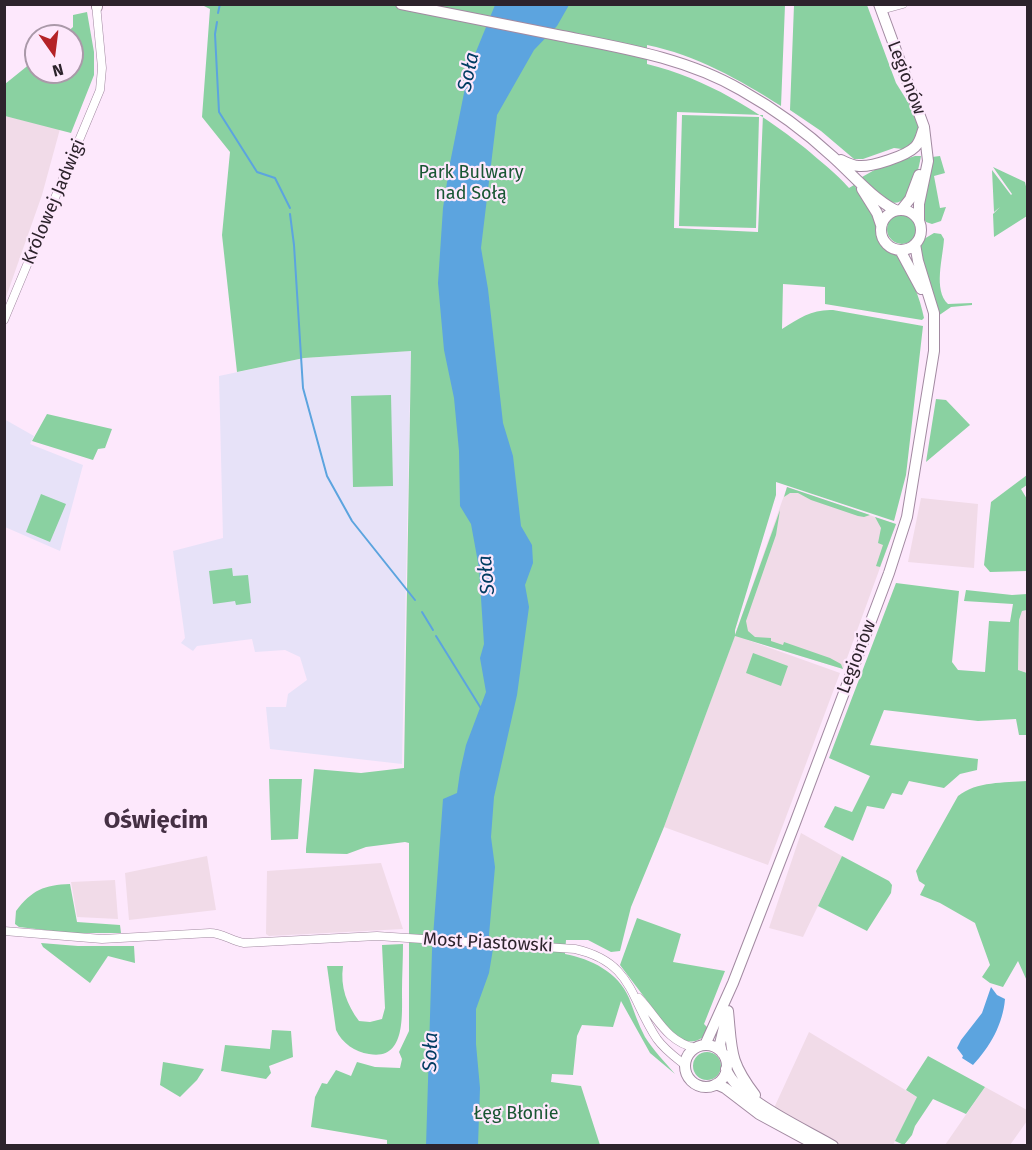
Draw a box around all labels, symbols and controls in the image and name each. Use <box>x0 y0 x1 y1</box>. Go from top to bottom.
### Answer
north arrow <box>24 24 84 84</box>
street label: Legionów <box>882 38 930 118</box>
water label: Soła <box>453 50 485 94</box>
text: N <box>51 60 65 81</box>
street label: Królowej Jadwigi <box>18 136 90 268</box>
park label: Park Bulwary nad Sołą <box>418 162 524 204</box>
water label: Soła <box>473 554 501 596</box>
street label: Legionów <box>833 617 881 697</box>
district label: Oświęcim <box>104 807 208 835</box>
street label: Most Piastowski <box>422 929 554 957</box>
water label: Soła <box>418 1032 444 1072</box>
park label: Łęg Błonie <box>473 1103 559 1125</box>

